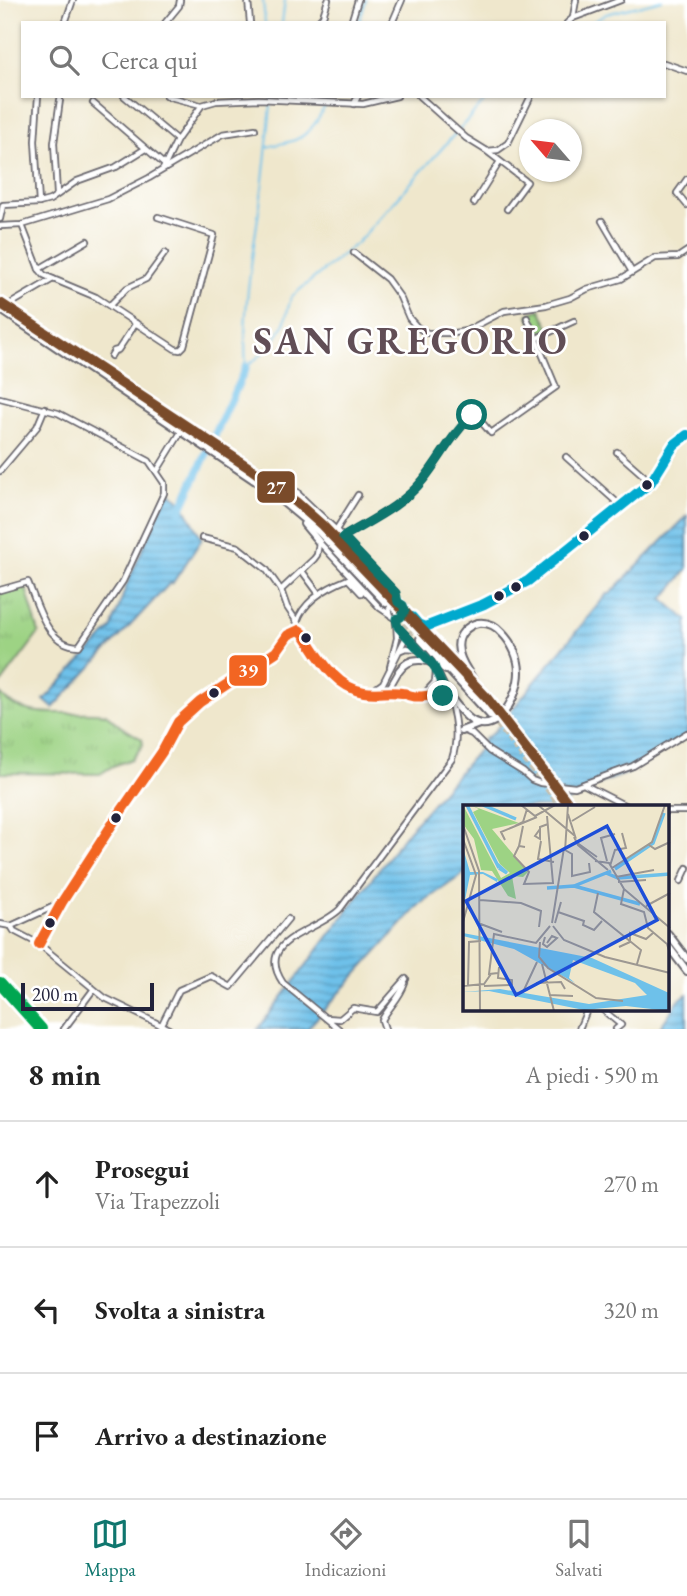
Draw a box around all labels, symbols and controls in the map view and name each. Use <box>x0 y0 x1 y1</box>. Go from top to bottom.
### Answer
search box <box>21 21 666 98</box>
icon: search <box>45 41 83 79</box>
text: Cerca qui <box>101 43 198 77</box>
north arrow <box>519 119 582 182</box>
district label: SAN GREGORIO <box>253 316 569 365</box>
route start <box>456 399 487 430</box>
line badge: 27 <box>256 470 296 504</box>
text: 27 <box>266 475 287 500</box>
unlabelled marker <box>640 478 654 492</box>
unlabelled marker <box>577 529 591 543</box>
unlabelled marker <box>509 580 523 594</box>
unlabelled marker <box>492 589 506 603</box>
unlabelled marker <box>299 631 313 645</box>
line badge: 39 <box>228 654 268 687</box>
text: 39 <box>238 658 258 683</box>
route end <box>427 680 458 711</box>
unlabelled marker <box>207 686 221 700</box>
inset map <box>463 805 670 1012</box>
unlabelled marker <box>109 811 123 825</box>
unlabelled marker <box>43 916 57 930</box>
scale bar <box>21 980 154 1012</box>
text: 200 m <box>32 982 78 1007</box>
text: 8 min <box>28 1055 101 1094</box>
text: A piedi · 590 m <box>525 1060 659 1090</box>
text: Prosegui <box>95 1152 190 1186</box>
icon: ahead <box>28 1165 66 1203</box>
text: 270 m <box>603 1169 659 1199</box>
text: Via Trapezzoli <box>95 1186 220 1216</box>
icon: left <box>28 1291 66 1329</box>
text: Svolta a sinistra <box>95 1293 265 1327</box>
text: 320 m <box>603 1295 659 1325</box>
icon: arrive <box>28 1417 66 1455</box>
text: Arrivo a destinazione <box>95 1419 327 1453</box>
tab: Mappa <box>85 1515 136 1582</box>
tab: Indicazioni <box>305 1515 386 1582</box>
tab: Salvati <box>555 1515 602 1582</box>

